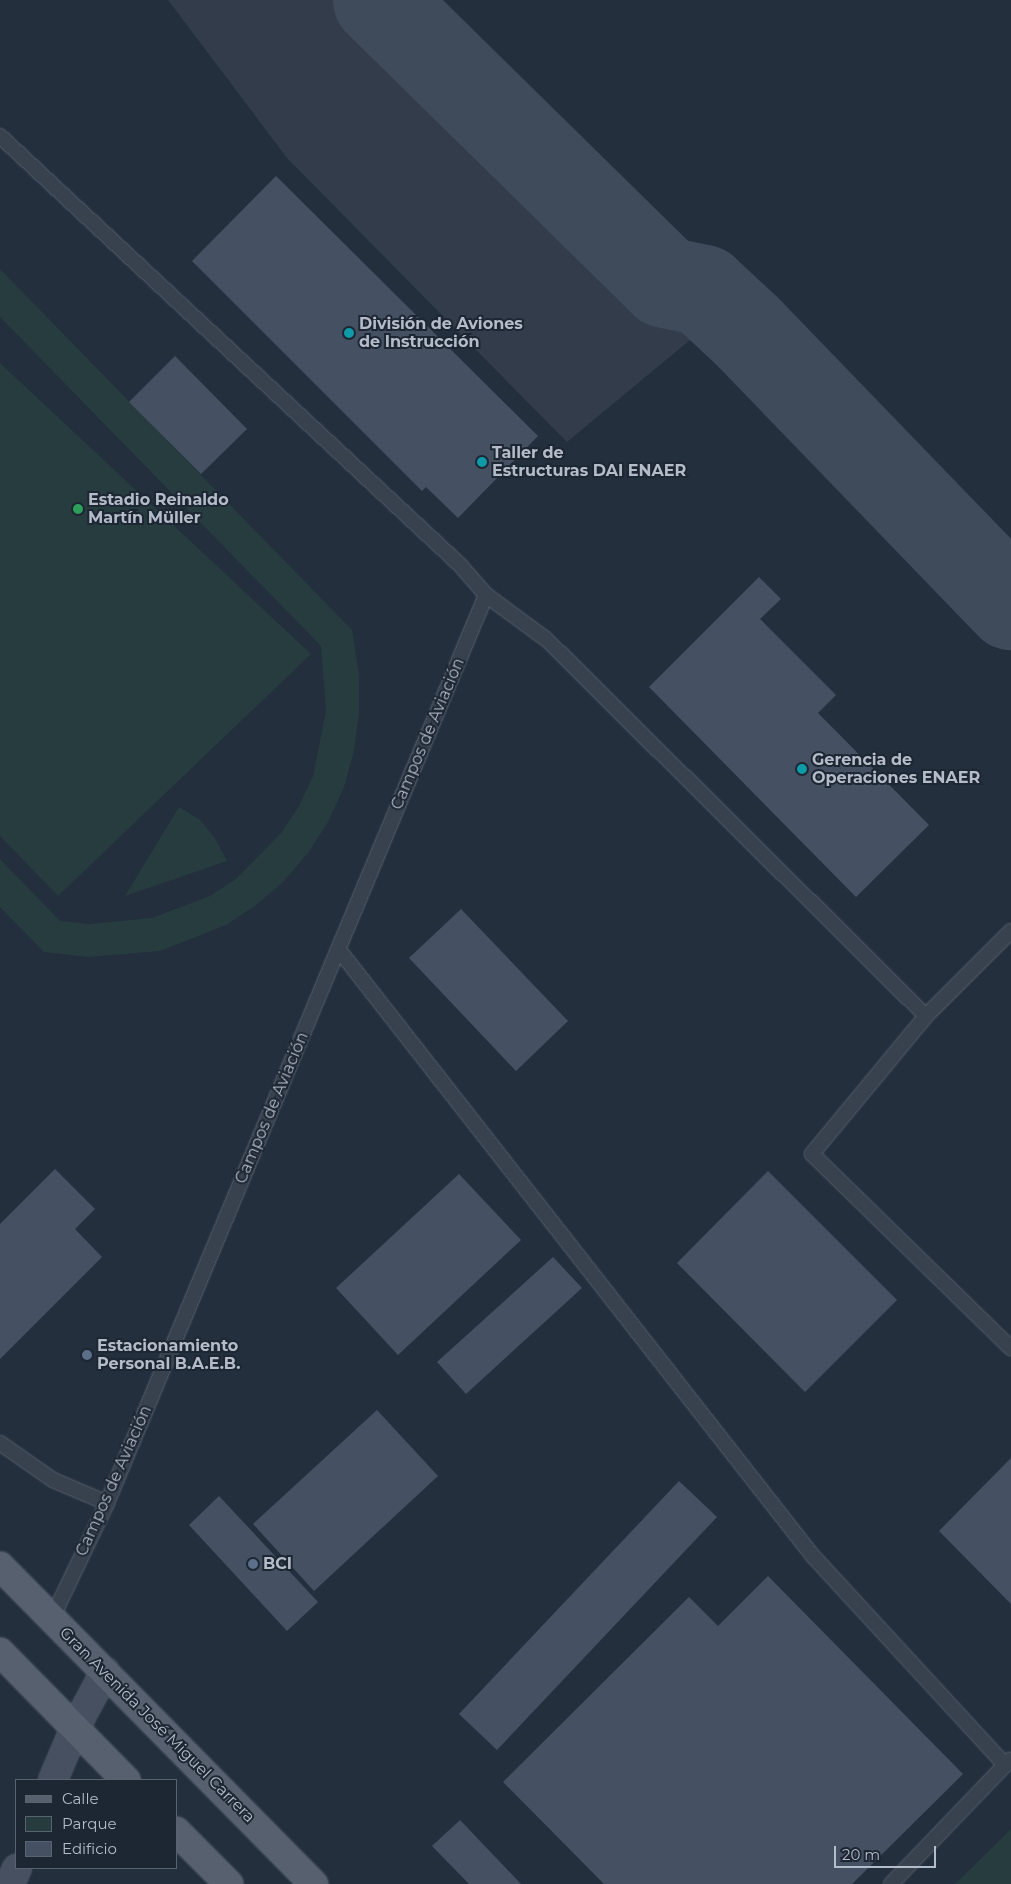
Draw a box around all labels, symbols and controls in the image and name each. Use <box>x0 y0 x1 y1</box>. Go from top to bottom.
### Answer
place label: División de Aviones de Instrucción <box>359 314 523 352</box>
marker: División de Aviones de Instrucción <box>343 327 355 339</box>
place label: Taller de Estructuras DAI ENAER <box>492 443 686 481</box>
marker: Taller de Estructuras DAI ENAER <box>476 456 488 468</box>
place label: Estadio Reinaldo Martín Müller <box>88 490 229 528</box>
marker: Estadio Reinaldo Martín Müller <box>72 503 84 515</box>
street label: Campos de Aviación <box>387 655 469 813</box>
place label: Gerencia de Operaciones ENAER <box>812 750 980 788</box>
marker: Gerencia de Operaciones ENAER <box>796 763 808 775</box>
street label: Campos de Aviación <box>231 1029 313 1187</box>
place label: Estacionamiento Personal B.A.E.B. <box>97 1336 240 1374</box>
marker: Estacionamiento Personal B.A.E.B. <box>81 1349 93 1361</box>
street label: Campos de Aviación <box>72 1403 156 1559</box>
place label: BCI <box>263 1554 292 1574</box>
marker: BCI <box>247 1558 259 1570</box>
street label: Gran Avenida José Miguel Carrera <box>55 1623 259 1827</box>
legend <box>15 1779 178 1869</box>
text: Calle <box>62 1789 99 1808</box>
text: Parque <box>62 1814 117 1833</box>
scale bar <box>836 1836 938 1868</box>
text: Edificio <box>62 1839 117 1858</box>
text: 20 m <box>842 1845 880 1864</box>

